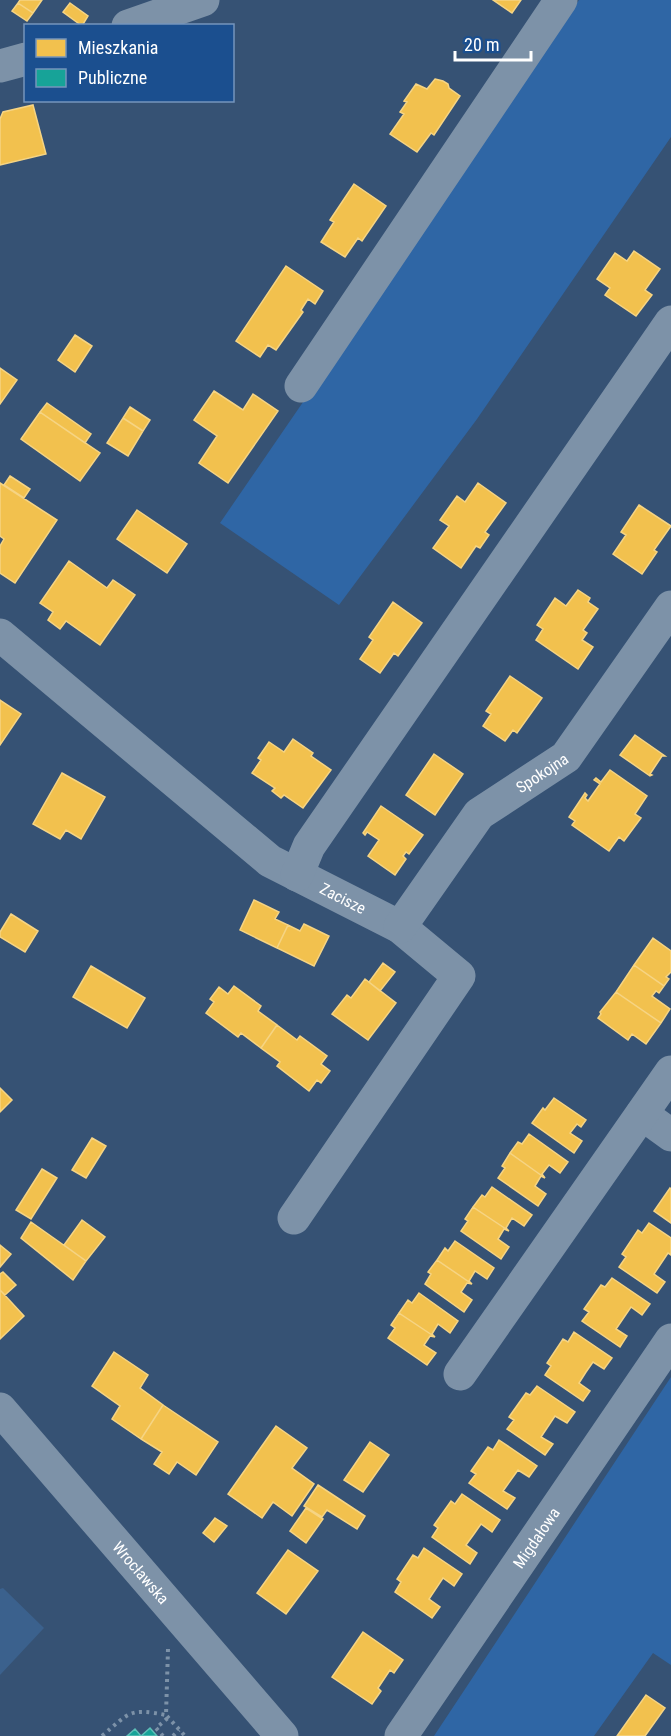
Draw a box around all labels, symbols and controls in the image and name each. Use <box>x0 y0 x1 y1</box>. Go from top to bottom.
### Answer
legend <box>24 24 234 102</box>
scale bar <box>455 24 532 62</box>
text: 20 m <box>464 34 499 55</box>
text: Mieszkania <box>78 37 158 58</box>
text: Publiczne <box>78 67 147 88</box>
street label: Spokojna <box>512 749 572 797</box>
street label: Zacisze <box>317 879 369 918</box>
street label: Migdałowa <box>509 1504 564 1572</box>
street label: Wrocławska <box>109 1538 173 1608</box>

